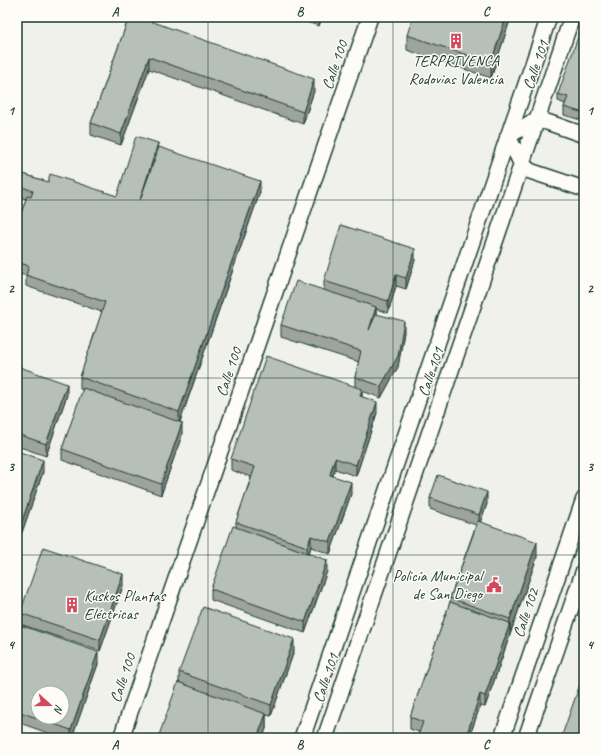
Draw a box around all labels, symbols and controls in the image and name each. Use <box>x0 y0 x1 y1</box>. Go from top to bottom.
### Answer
text: A <box>112 4 120 20</box>
text: B <box>297 4 305 20</box>
text: C <box>483 4 491 20</box>
building icon: TERPRIVENCA Rodovias Valencia <box>447 32 465 50</box>
street label: Calle 100 <box>317 36 353 92</box>
street label: Calle 101 <box>518 37 554 92</box>
place label: TERPRIVENCA Rodovias Valencia <box>409 51 505 89</box>
text: 1 <box>8 103 16 119</box>
text: 1 <box>587 103 595 119</box>
text: 2 <box>8 281 15 297</box>
text: 2 <box>587 281 594 297</box>
street label: Calle 100 <box>211 343 247 399</box>
street label: Calle 101 <box>413 344 449 399</box>
text: 3 <box>8 459 15 475</box>
text: 3 <box>587 459 594 475</box>
place label: Policía Municipal de San Diego <box>393 566 485 604</box>
public building icon: Policía Municipal de San Diego <box>485 576 503 594</box>
street label: Calle 102 <box>508 584 544 640</box>
place label: Kuskos Plantas Eléctricas <box>84 586 167 624</box>
building icon: Kuskos Plantas Eléctricas <box>63 596 81 614</box>
text: 4 <box>8 637 16 653</box>
text: 4 <box>587 637 595 653</box>
street label: Calle 100 <box>105 649 141 705</box>
street label: Calle 101 <box>308 650 344 705</box>
north arrow <box>30 685 70 725</box>
text: N <box>51 703 67 716</box>
text: A <box>112 737 120 753</box>
text: B <box>297 737 305 753</box>
text: C <box>483 737 491 753</box>

